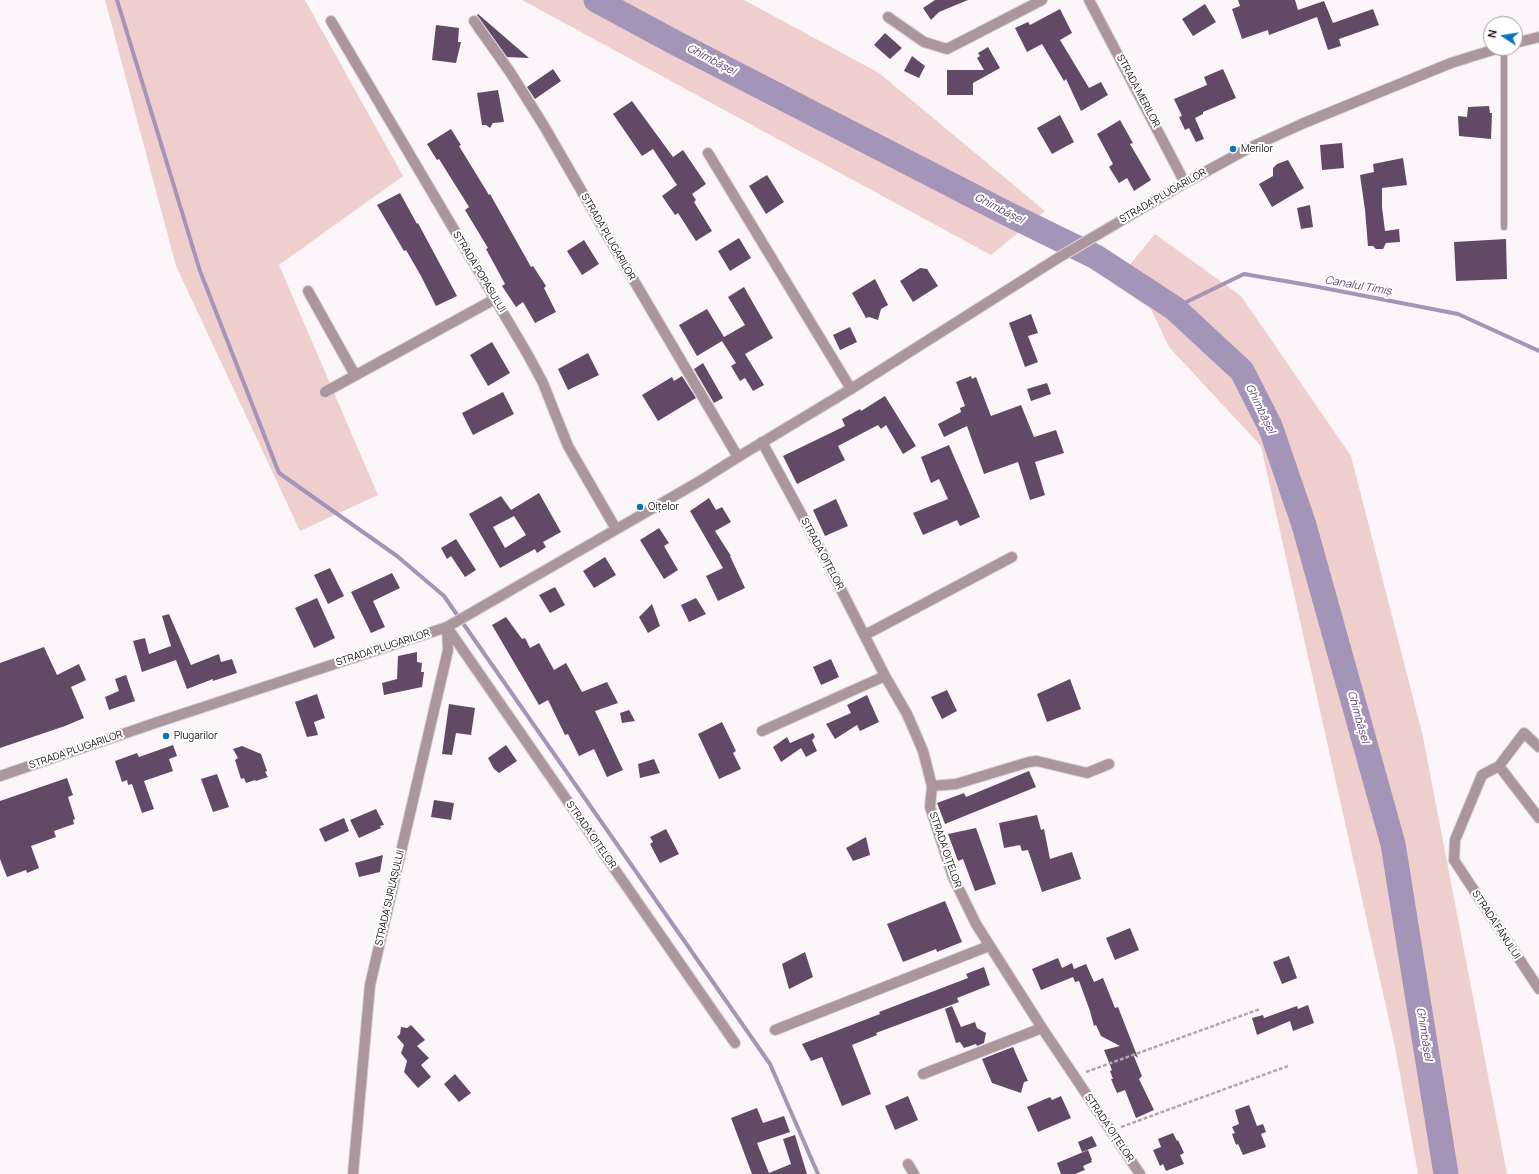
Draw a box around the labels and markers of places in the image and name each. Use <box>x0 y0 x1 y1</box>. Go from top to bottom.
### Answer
place label: Merilor <box>1241 143 1273 155</box>
marker: Merilor <box>1228 144 1238 154</box>
place label: Oițelor <box>648 501 679 513</box>
marker: Oițelor <box>635 502 645 512</box>
place label: Plugarilor <box>174 730 218 742</box>
marker: Plugarilor <box>161 731 171 741</box>

